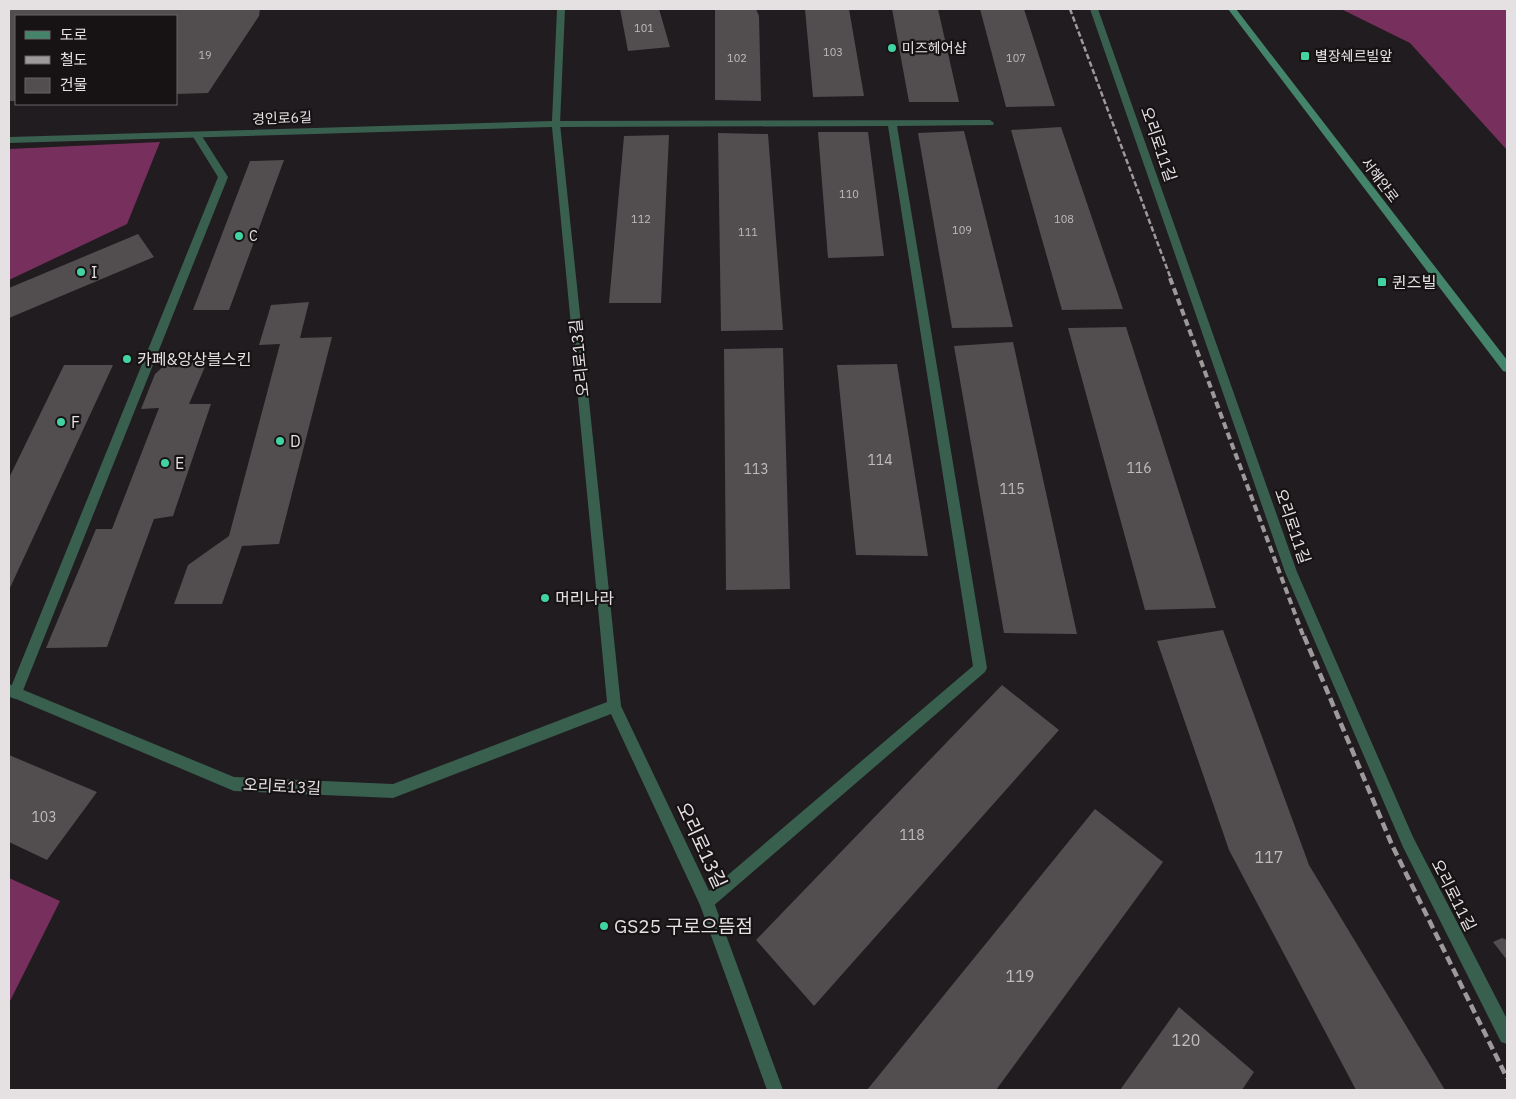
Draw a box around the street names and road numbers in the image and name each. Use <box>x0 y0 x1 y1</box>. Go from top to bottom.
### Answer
street label: 오리로11길 <box>1137 104 1181 184</box>
street label: 경인로6길 <box>252 108 312 128</box>
street label: 서해안로 <box>1357 154 1403 206</box>
street label: 오리로13길 <box>565 318 593 398</box>
street label: 오리로11길 <box>1271 486 1315 566</box>
street label: 오리로13길 <box>242 774 322 798</box>
street label: 오리로13길 <box>672 798 732 892</box>
street label: 오리로11길 <box>1427 856 1481 934</box>

